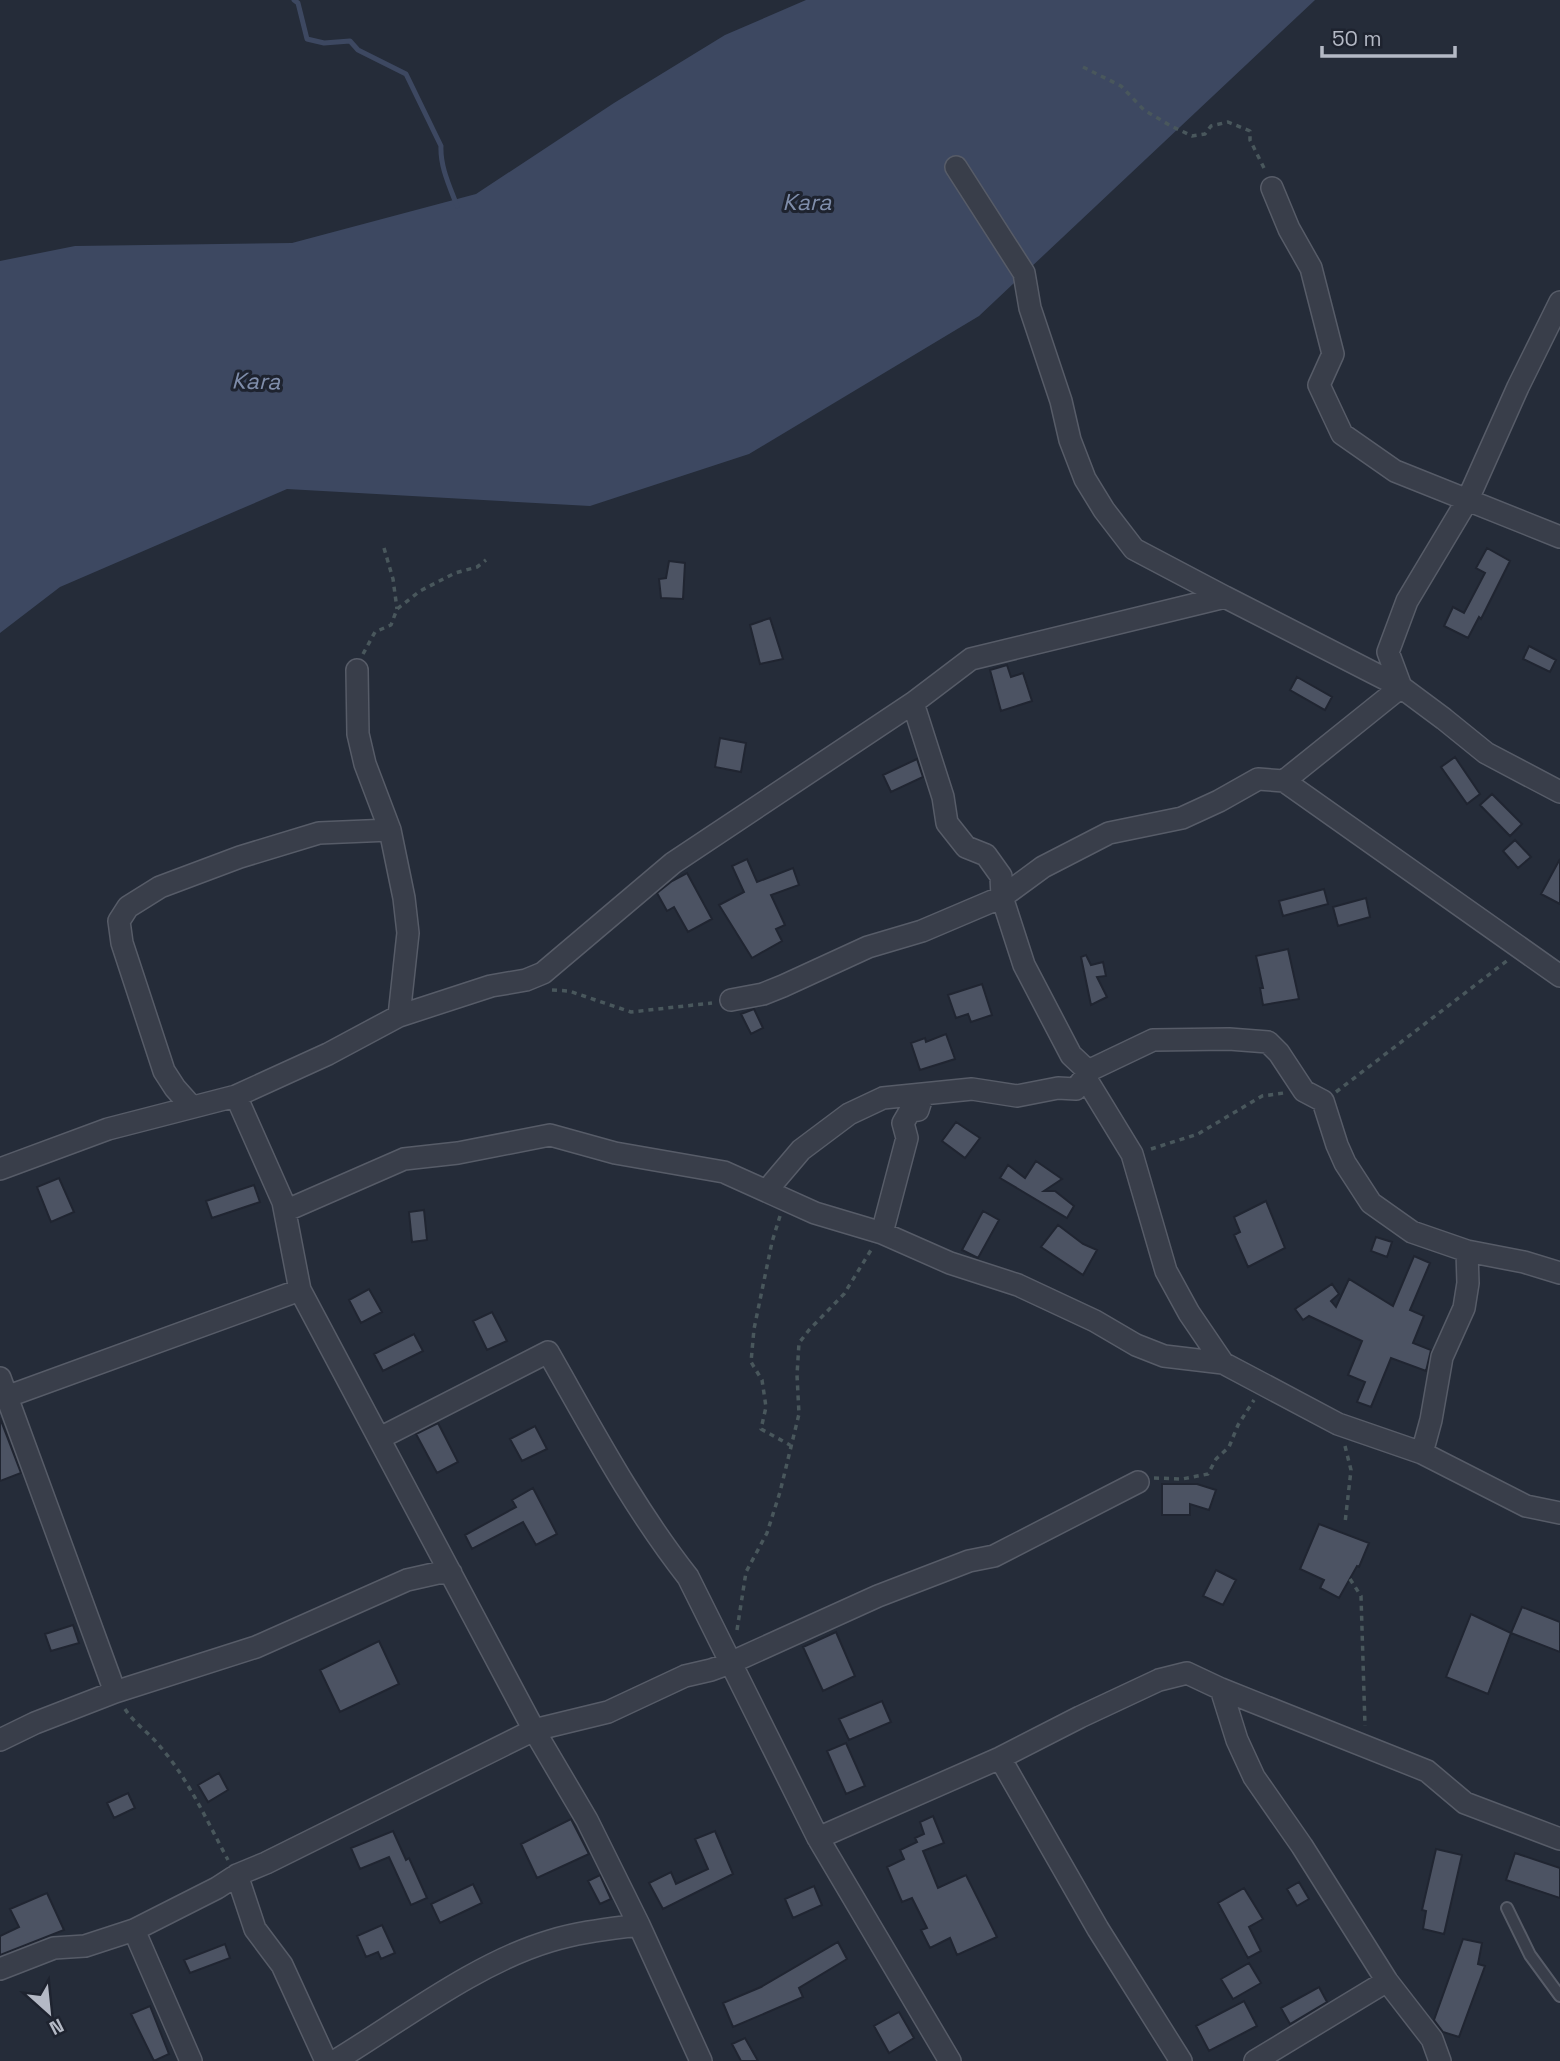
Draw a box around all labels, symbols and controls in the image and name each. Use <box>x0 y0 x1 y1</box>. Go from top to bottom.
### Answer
scale bar <box>1322 14 1455 58</box>
text: 50 m <box>1332 25 1382 52</box>
water label: Kara <box>783 187 832 217</box>
water label: Kara <box>231 366 281 396</box>
north arrow <box>14 1977 84 2047</box>
text: N <box>45 2013 68 2041</box>

